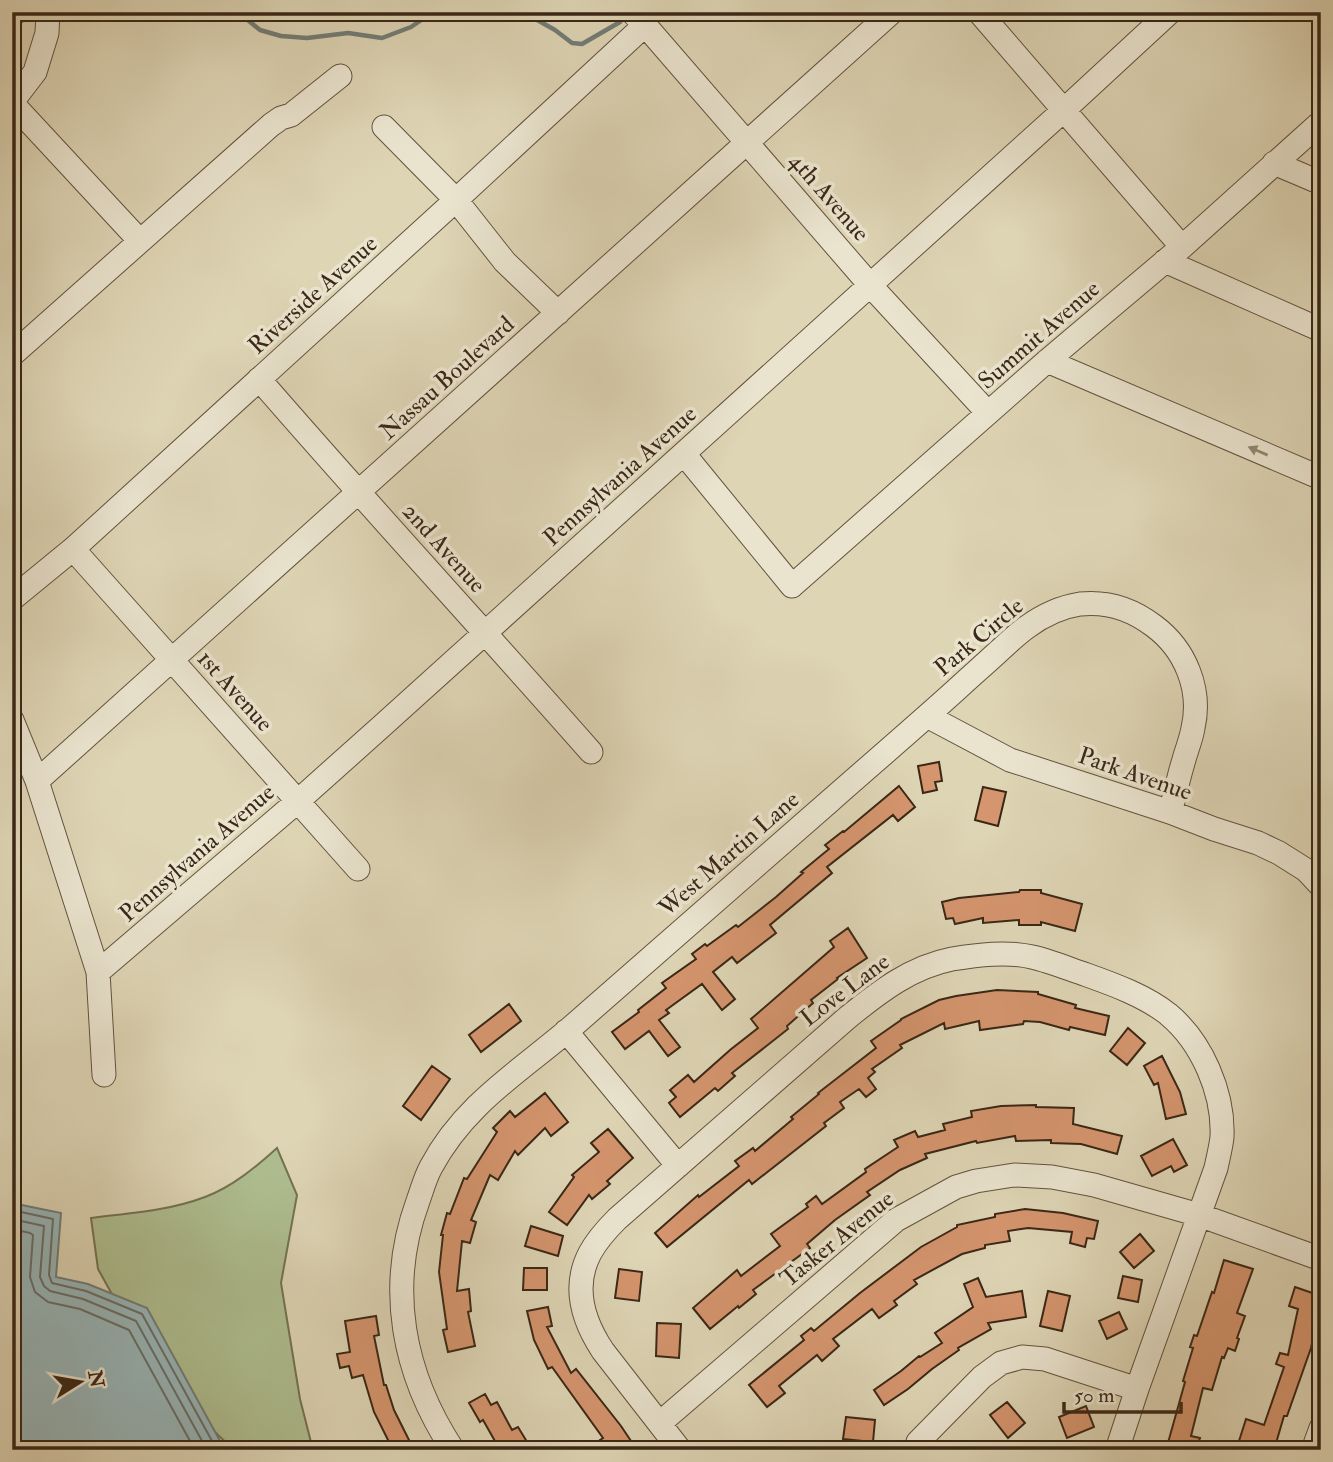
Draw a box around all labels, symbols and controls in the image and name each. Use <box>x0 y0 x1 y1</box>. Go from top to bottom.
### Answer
street label: 4th Avenue <box>782 146 876 248</box>
street label: Riverside Avenue <box>242 229 384 361</box>
street label: Summit Avenue <box>972 274 1106 396</box>
street label: Nassau Boulevard <box>373 309 521 447</box>
street label: Pennsylvania Avenue <box>537 399 703 553</box>
one-way arrow <box>1248 445 1268 457</box>
street label: 2nd Avenue <box>395 496 493 600</box>
street label: Park Circle <box>928 591 1030 683</box>
street label: 1st Avenue <box>190 644 280 738</box>
street label: Park Avenue <box>1074 740 1196 808</box>
street label: Pennsylvania Avenue <box>113 777 281 929</box>
street label: West Martin Lane <box>651 784 806 924</box>
street label: Love Lane <box>794 946 896 1034</box>
street label: Tasker Avenue <box>774 1184 900 1294</box>
north arrow <box>46 1346 116 1416</box>
text: N <box>82 1367 109 1391</box>
scale bar <box>1064 1371 1181 1415</box>
text: 50 m <box>1074 1382 1115 1409</box>

